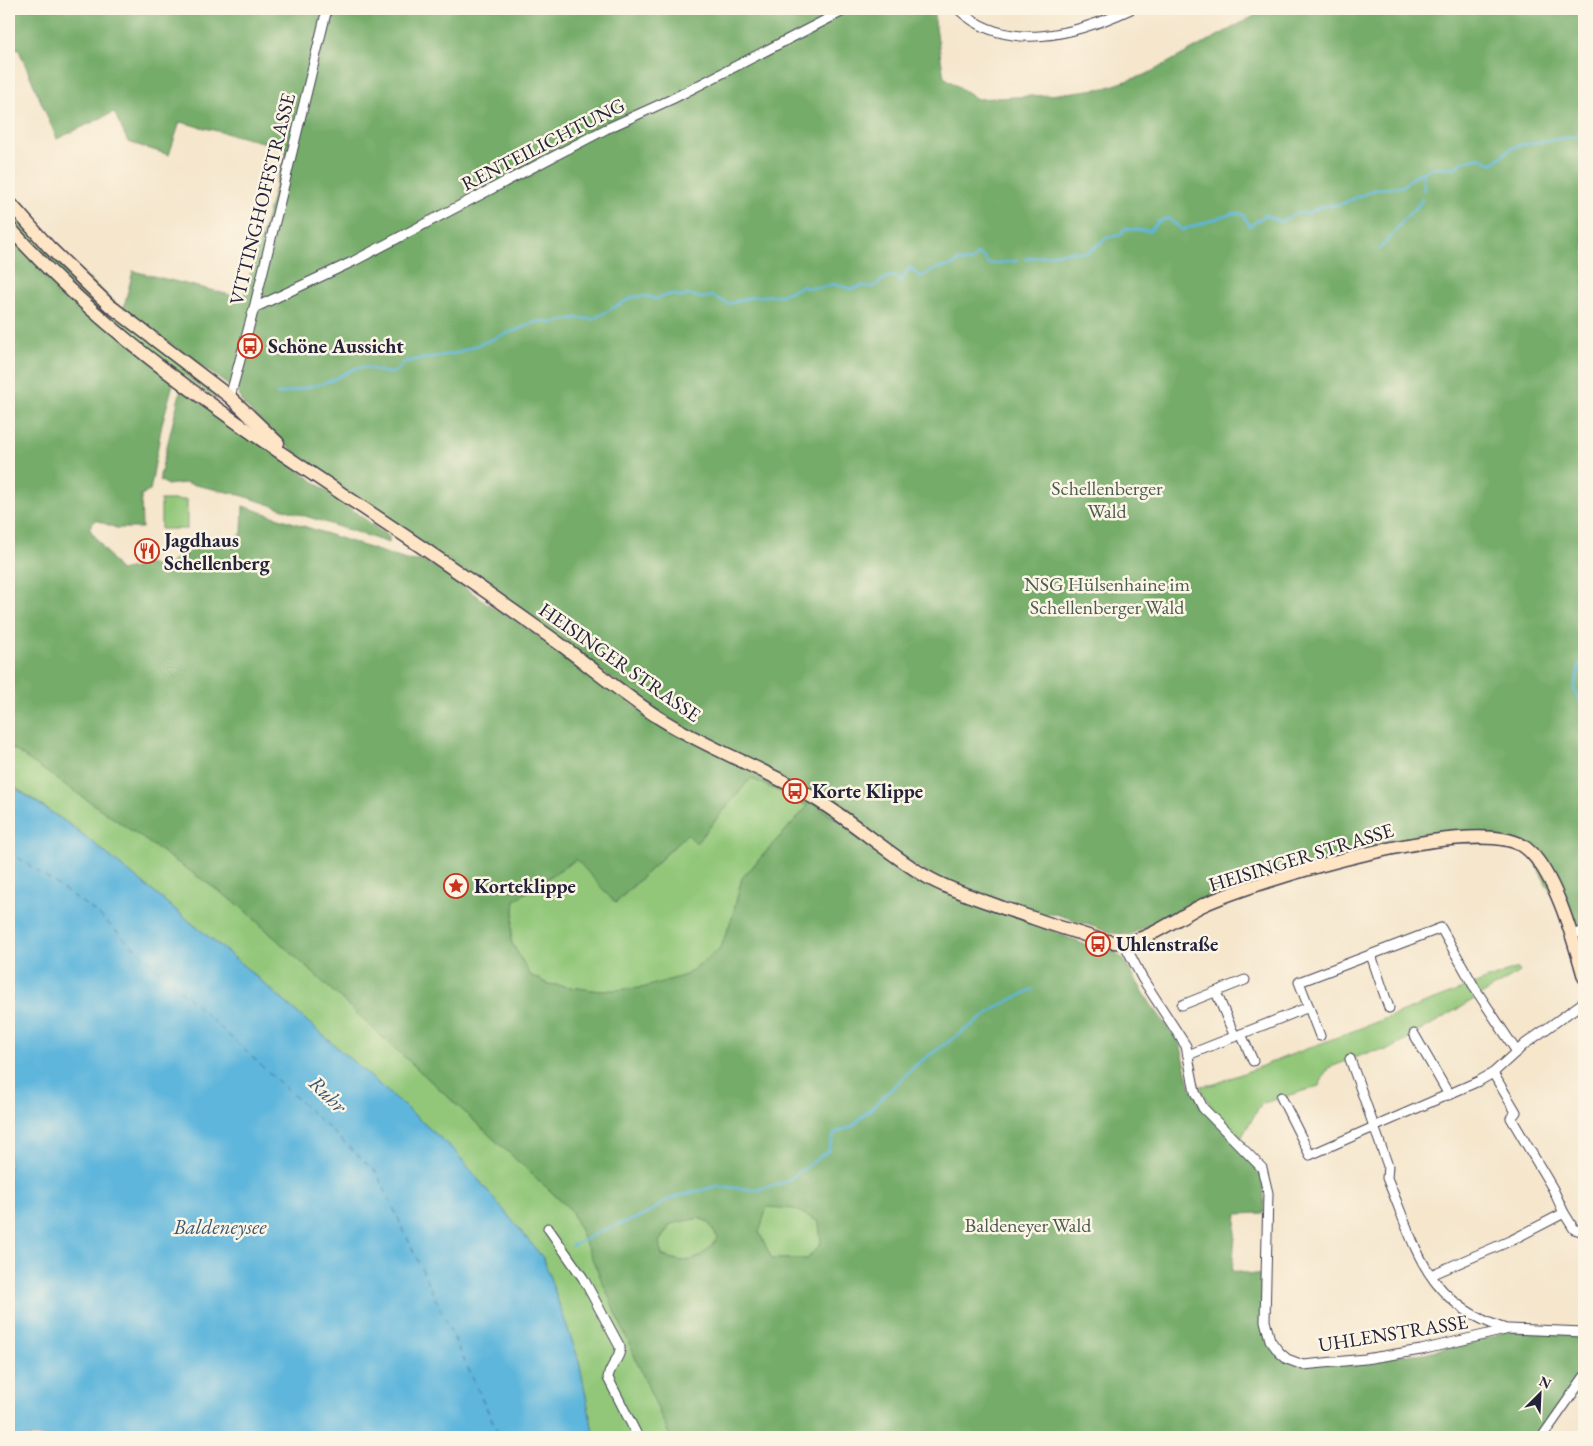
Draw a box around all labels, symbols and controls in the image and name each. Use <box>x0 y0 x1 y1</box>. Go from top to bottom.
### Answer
street label: VITTINGHOFFSTRASSE <box>223 90 301 308</box>
street label: RENTEILICHTUNG <box>457 91 629 197</box>
bus stop icon: Schöne Aussicht <box>237 333 263 359</box>
place label: Schöne Aussicht <box>268 333 404 359</box>
park label: Schellenberger Wald <box>1051 475 1163 524</box>
place label: Jagdhaus Schellenberg <box>162 527 271 576</box>
restaurant icon: Jagdhaus Schellenberg <box>134 538 160 564</box>
park label: NSG Hülsenhaine im Schellenberger Wald <box>1024 571 1190 620</box>
street label: HEISINGER STRASSE <box>534 596 706 728</box>
bus stop icon: Korte Klippe <box>782 778 808 804</box>
place label: Korte Klippe <box>812 778 923 804</box>
street label: HEISINGER STRASSE <box>1205 817 1397 897</box>
place icon: Korteklippe <box>443 873 469 899</box>
place label: Korteklippe <box>474 873 576 899</box>
bus stop icon: Uhlenstraße <box>1085 931 1111 957</box>
place label: Uhlenstraße <box>1116 931 1218 957</box>
water label: Ruhr <box>303 1069 354 1119</box>
park label: Baldeneyer Wald <box>965 1212 1092 1238</box>
water label: Baldeneysee <box>173 1213 267 1240</box>
street label: UHLENSTRASSE <box>1316 1308 1470 1358</box>
north arrow <box>1516 1368 1566 1418</box>
text: N <box>1536 1372 1555 1393</box>

